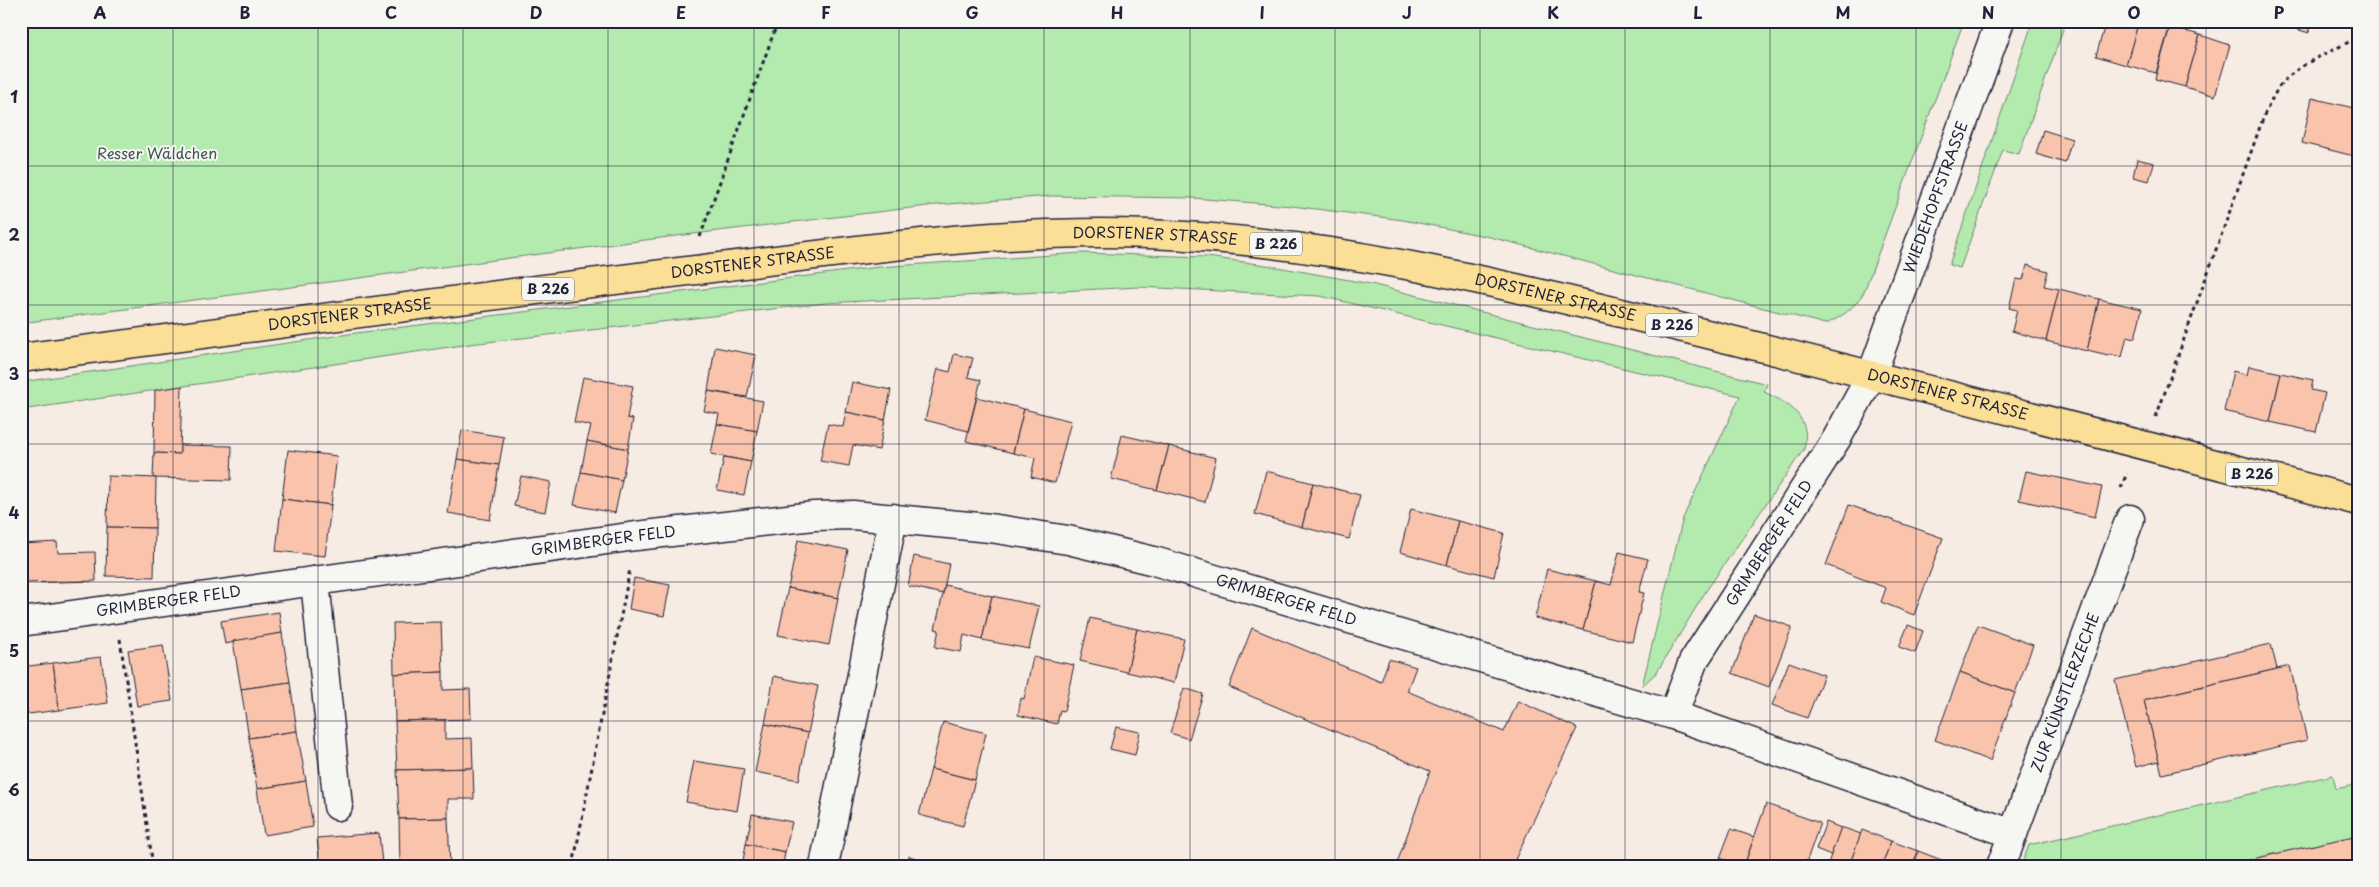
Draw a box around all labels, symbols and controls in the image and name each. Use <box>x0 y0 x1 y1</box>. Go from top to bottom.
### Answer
text: A <box>94 0 107 24</box>
text: B <box>240 0 251 24</box>
text: C <box>385 0 397 24</box>
text: D <box>530 0 542 24</box>
text: E <box>676 0 686 24</box>
text: F <box>821 0 831 24</box>
text: G <box>965 0 979 24</box>
text: H <box>1111 0 1123 24</box>
text: I <box>1259 0 1265 24</box>
text: J <box>1402 0 1412 24</box>
text: K <box>1547 0 1559 24</box>
text: L <box>1693 0 1703 24</box>
text: M <box>1835 0 1851 24</box>
text: N <box>1982 0 1994 24</box>
text: O <box>2128 0 2141 24</box>
text: P <box>2274 0 2285 24</box>
text: 1 <box>10 84 18 108</box>
street label: WIEDEHOPFSTRASSE <box>1897 117 1973 276</box>
park label: Resser Wäldchen <box>97 141 217 164</box>
street label: DORSTENER STRASSE <box>1072 220 1239 250</box>
text: 2 <box>8 222 20 246</box>
road number: B 226 <box>1250 232 1302 255</box>
street label: DORSTENER STRASSE <box>669 240 836 283</box>
street label: DORSTENER STRASSE <box>1473 266 1639 326</box>
road number: B 226 <box>522 278 574 300</box>
street label: DORSTENER STRASSE <box>266 291 433 335</box>
road number: B 226 <box>1646 314 1698 336</box>
text: 3 <box>9 361 19 385</box>
street label: DORSTENER STRASSE <box>1865 362 2031 425</box>
road number: B 226 <box>2226 462 2278 486</box>
street label: GRIMBERGER FELD <box>1719 475 1817 610</box>
text: 4 <box>9 500 20 524</box>
street label: GRIMBERGER FELD <box>529 519 677 561</box>
street label: GRIMBERGER FELD <box>1213 567 1360 631</box>
street label: GRIMBERGER FELD <box>95 578 242 621</box>
street label: ZUR KÜNSTLERZECHE <box>2024 609 2104 775</box>
text: 5 <box>9 638 19 662</box>
text: 6 <box>8 777 20 801</box>

